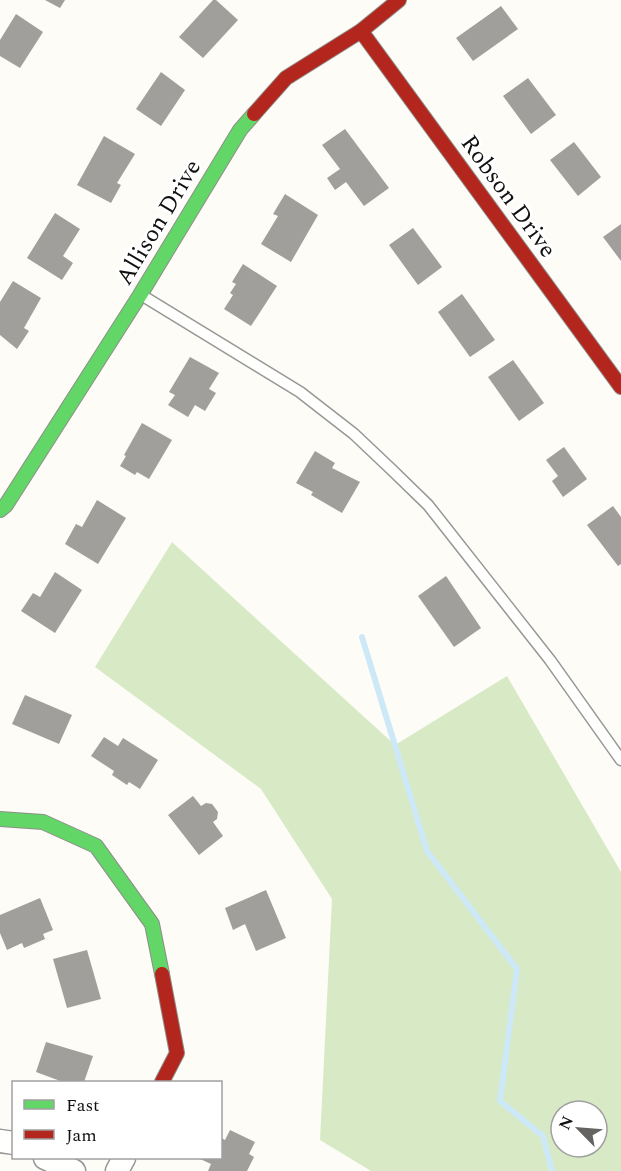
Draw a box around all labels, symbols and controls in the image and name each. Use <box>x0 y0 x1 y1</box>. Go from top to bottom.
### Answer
street label: Robson Drive <box>451 128 565 266</box>
street label: Allison Drive <box>107 153 211 292</box>
legend <box>12 1081 222 1159</box>
text: Fast <box>66 1092 99 1119</box>
north arrow <box>549 1099 609 1159</box>
text: N <box>553 1112 580 1134</box>
text: Jam <box>66 1122 97 1149</box>

